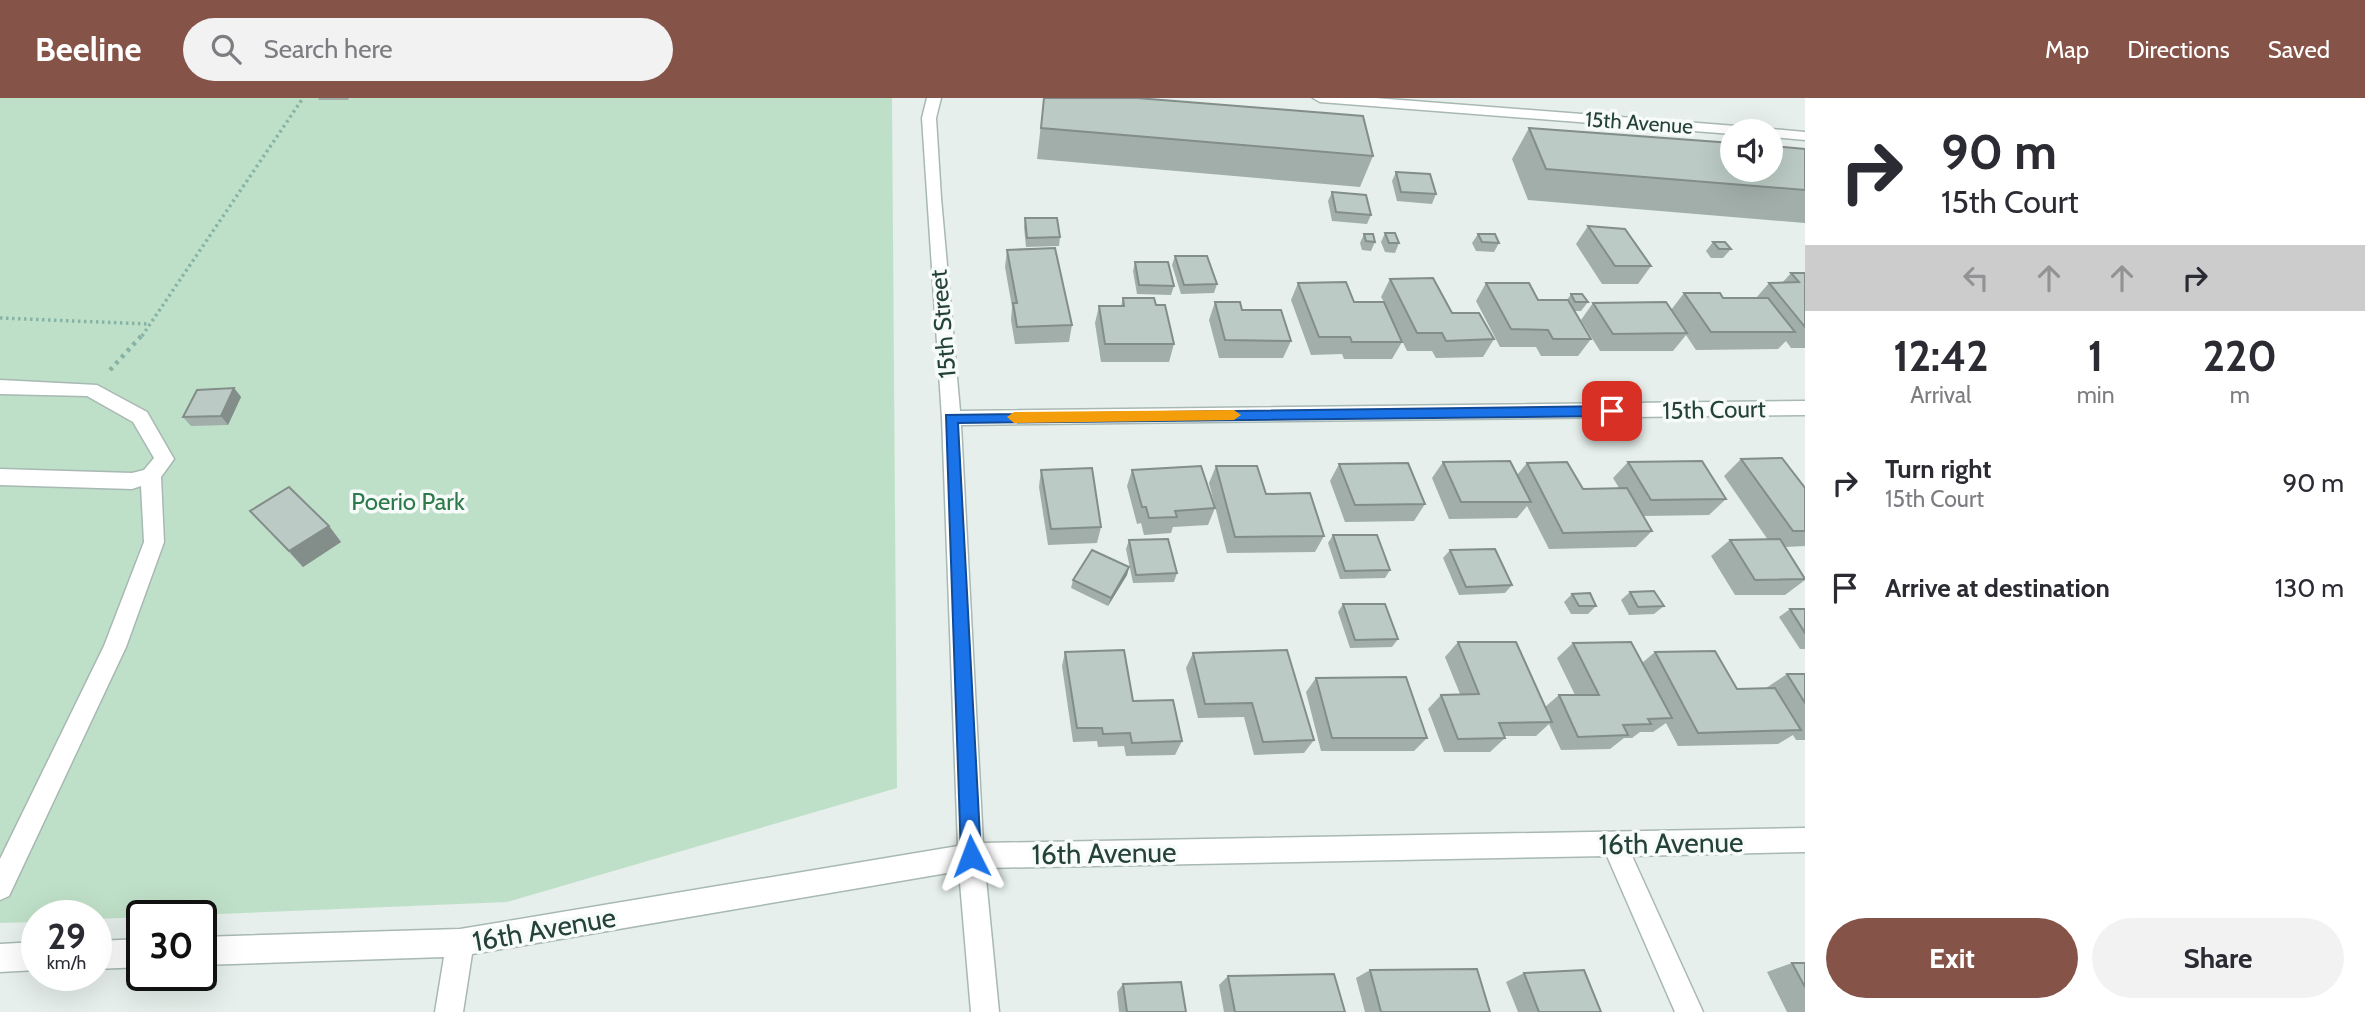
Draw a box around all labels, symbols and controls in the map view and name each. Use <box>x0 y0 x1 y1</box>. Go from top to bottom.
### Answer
search box <box>183 18 673 81</box>
text: Beeline <box>35 29 141 69</box>
icon: search <box>207 30 245 68</box>
text: Search here <box>263 33 393 65</box>
text: Map <box>2045 35 2089 64</box>
text: Directions <box>2127 35 2230 64</box>
text: Saved <box>2268 35 2330 64</box>
street label: 15th Avenue <box>1584 106 1694 139</box>
map controls <box>1720 119 1783 182</box>
button: sound <box>1720 119 1783 182</box>
text: 90 m <box>1941 122 2057 181</box>
icon: right <box>1826 126 1917 217</box>
text: 15th Court <box>1941 182 2079 221</box>
icon: left <box>1957 259 1995 297</box>
icon: ahead <box>2030 259 2068 297</box>
icon: ahead <box>2103 259 2141 297</box>
icon: right <box>2176 259 2214 297</box>
street label: 15th Street <box>923 268 962 380</box>
text: 12:42 <box>1893 330 1989 382</box>
text: 1 <box>2088 330 2103 382</box>
text: 220 <box>2203 330 2277 382</box>
pin <box>1582 381 1642 441</box>
text: Arrival <box>1910 381 1971 409</box>
text: min <box>2077 381 2115 409</box>
text: m <box>2230 381 2250 409</box>
icon: arrive <box>1593 392 1631 430</box>
street label: 15th Court <box>1662 394 1766 425</box>
text: Turn right <box>1885 453 1991 485</box>
icon: right <box>1826 464 1864 502</box>
text: 90 m <box>2282 467 2344 499</box>
text: 15th Court <box>1885 485 1984 513</box>
park label: Poerio Park <box>351 487 465 516</box>
icon: arrive <box>1826 569 1864 607</box>
text: Arrive at destination <box>1885 572 2110 604</box>
text: 130 m <box>2275 572 2344 604</box>
position arrow <box>934 819 1008 893</box>
street label: 16th Avenue <box>1598 825 1744 861</box>
street label: 16th Avenue <box>1031 835 1177 871</box>
speed limit sign: 30 <box>126 900 217 991</box>
street label: 16th Avenue <box>470 900 618 958</box>
text: 29 <box>47 915 86 958</box>
button: Exit <box>1826 918 2078 998</box>
button: Share <box>2092 918 2344 998</box>
text: km/h <box>47 952 86 974</box>

